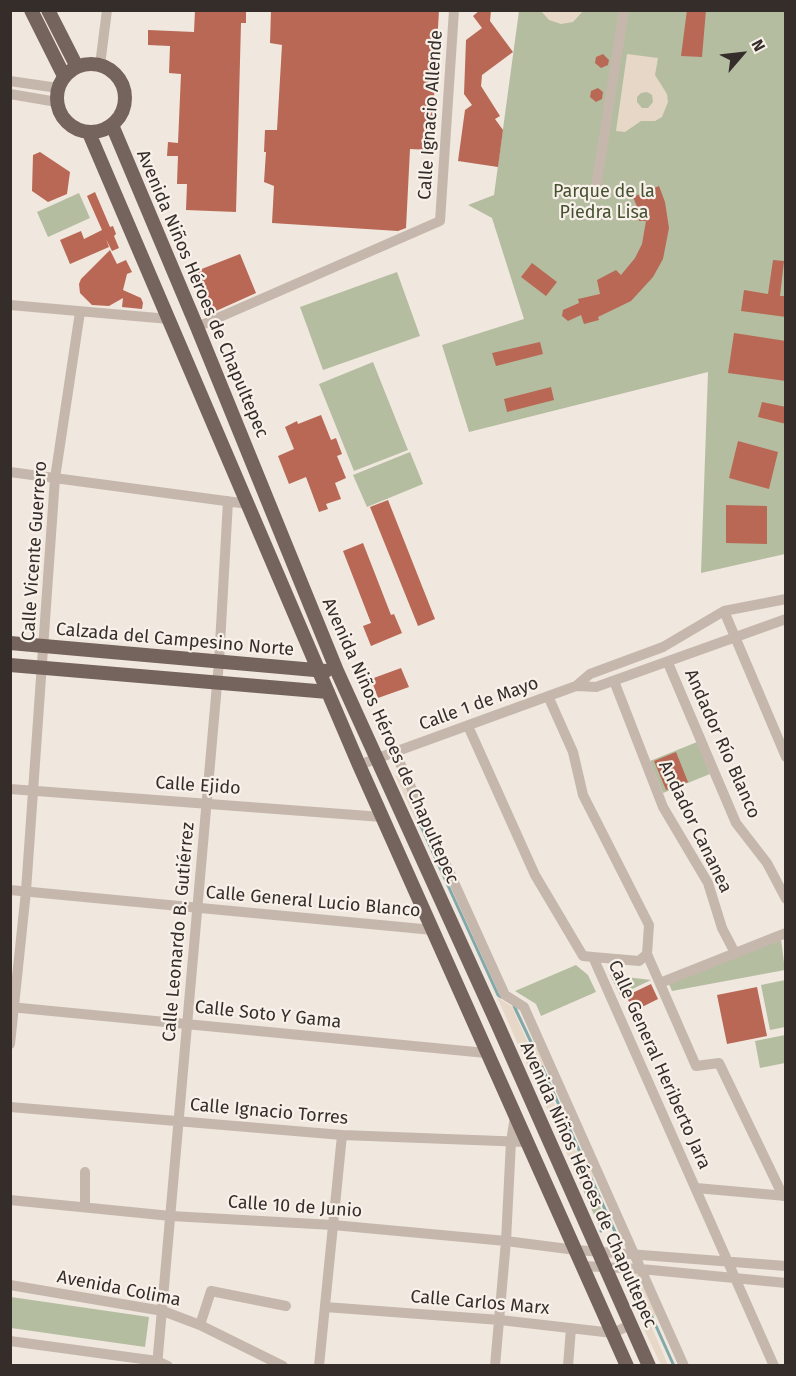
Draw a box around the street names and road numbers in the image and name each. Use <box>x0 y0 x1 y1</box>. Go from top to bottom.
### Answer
street label: Calle Ignacio Allende <box>414 29 448 201</box>
street label: Avenida Niños Héroes de Chapultepec <box>131 147 273 441</box>
street label: Calle Vicente Guerrero <box>18 460 52 642</box>
street label: Avenida Niños Héroes de Chapultepec <box>317 595 463 887</box>
street label: Calzada del Campesino Norte <box>55 619 295 661</box>
street label: Andador Río Blanco <box>679 666 765 822</box>
street label: Calle 1 de Mayo <box>416 672 542 736</box>
street label: Andador Cananea <box>654 757 736 897</box>
street label: Calle Ejido <box>155 772 241 800</box>
street label: Calle Leonardo B. Gutiérrez <box>159 821 199 1043</box>
street label: Calle General Lucio Blanco <box>205 882 421 922</box>
street label: Calle General Heriberto Jara <box>603 957 715 1173</box>
street label: Calle Soto Y Gama <box>194 997 342 1033</box>
street label: Avenida Niños Héroes de Chapultepec <box>515 1039 661 1331</box>
street label: Calle Ignacio Torres <box>189 1094 349 1130</box>
street label: Calle 10 de Junio <box>227 1192 363 1222</box>
street label: Avenida Colima <box>55 1266 183 1312</box>
street label: Calle Carlos Marx <box>410 1286 550 1320</box>

